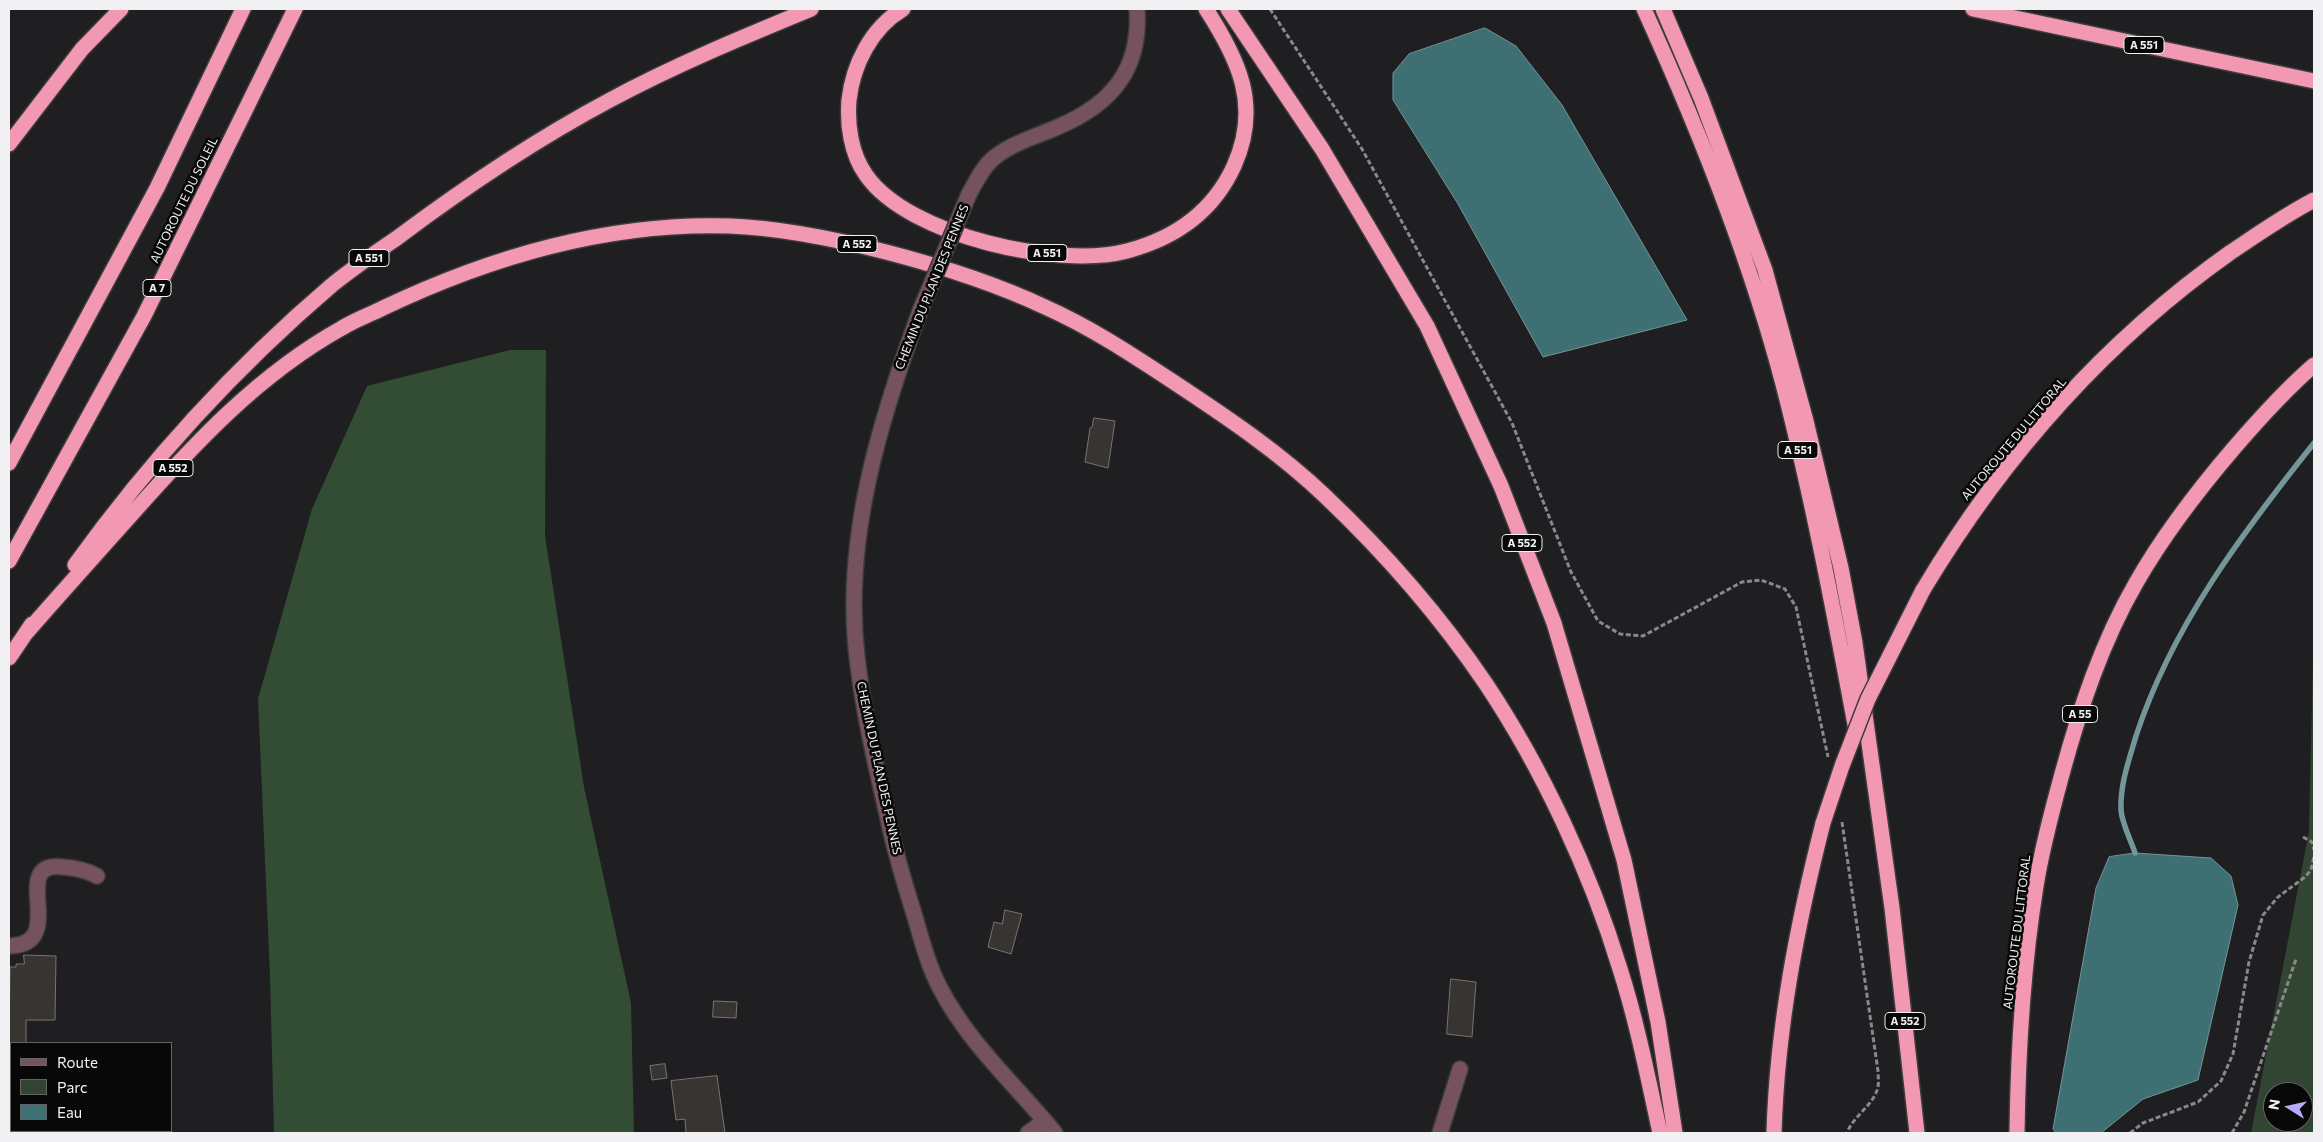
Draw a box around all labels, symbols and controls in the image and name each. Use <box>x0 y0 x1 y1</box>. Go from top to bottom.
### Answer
road number: A 551 <box>2124 36 2164 54</box>
street label: AUTOROUTE DU SOLEIL <box>147 135 221 265</box>
street label: CHEMIN DU PLAN DES PENNES <box>892 202 972 372</box>
road number: A 552 <box>837 235 877 252</box>
road number: A 551 <box>1027 244 1067 262</box>
road number: A 551 <box>349 250 389 266</box>
road number: A 7 <box>143 280 171 296</box>
street label: AUTOROUTE DU LITTORAL <box>1959 375 2069 503</box>
road number: A 551 <box>1778 442 1818 458</box>
road number: A 552 <box>153 459 193 476</box>
road number: A 552 <box>1502 534 1542 552</box>
street label: CHEMIN DU PLAN DES PENNES <box>854 680 904 856</box>
road number: A 55 <box>2062 706 2098 722</box>
street label: AUTOROUTE DU LITTORAL <box>2000 854 2034 1010</box>
road number: A 552 <box>1885 1012 1925 1030</box>
legend <box>10 1042 172 1132</box>
text: Route <box>57 1053 98 1071</box>
text: Parc <box>57 1078 87 1096</box>
north arrow <box>2263 1082 2313 1132</box>
text: N <box>2264 1098 2283 1111</box>
text: Eau <box>57 1103 82 1121</box>

